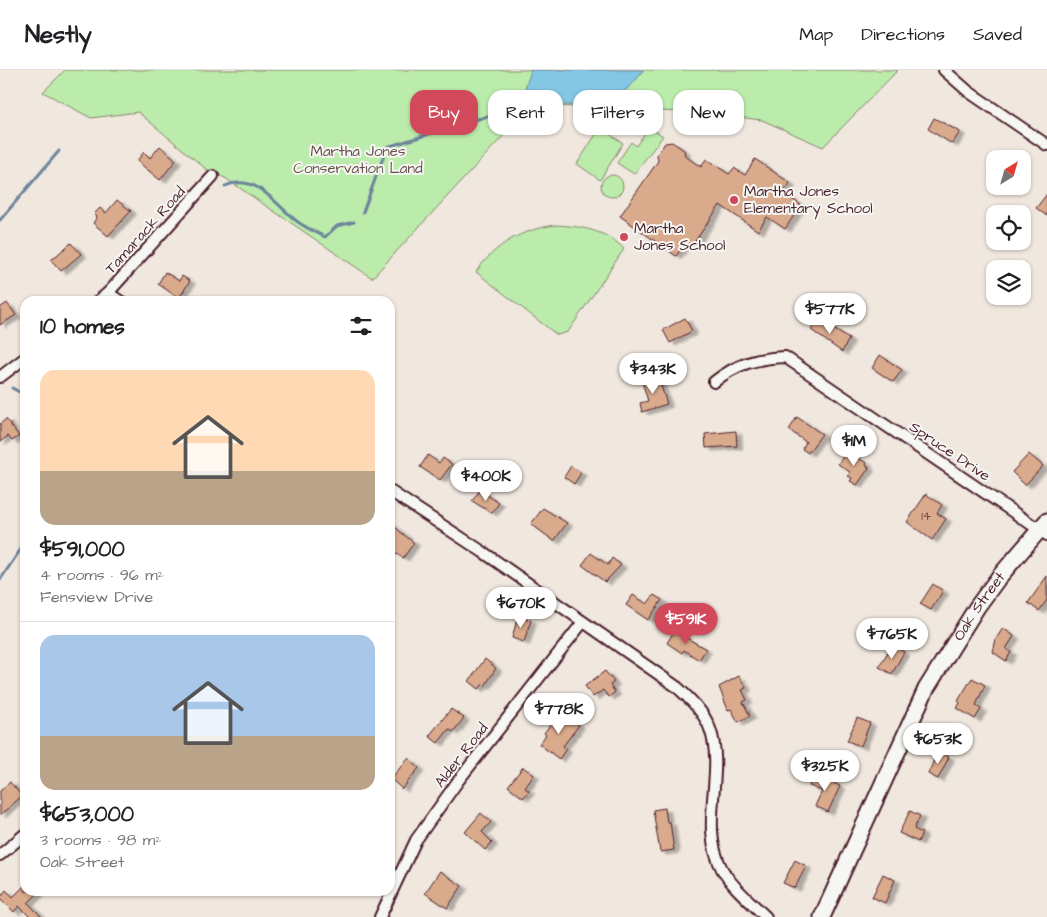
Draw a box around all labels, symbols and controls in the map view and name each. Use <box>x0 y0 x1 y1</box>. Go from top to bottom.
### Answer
text: Nestly <box>25 18 92 52</box>
text: Map <box>799 22 833 47</box>
text: Directions <box>861 22 945 47</box>
text: Saved <box>973 22 1022 47</box>
chip: Buy <box>410 90 478 135</box>
chip: Rent <box>488 90 563 135</box>
chip: Filters <box>573 90 663 135</box>
chip: New <box>673 90 744 135</box>
park label: Martha Jones Conservation Land <box>293 141 423 179</box>
north arrow <box>986 150 1031 195</box>
map controls <box>986 150 1031 305</box>
place label: Martha Jones Elementary School <box>744 181 873 220</box>
street label: Tamarack Road <box>100 182 191 279</box>
marker: Martha Jones Elementary School <box>728 194 740 206</box>
button: locate <box>986 205 1031 250</box>
place label: Martha Jones School <box>634 218 725 256</box>
marker: Martha Jones School <box>618 231 630 243</box>
button: layers <box>986 260 1031 305</box>
pin: $577K <box>795 292 865 335</box>
text: $577K <box>805 298 855 320</box>
text: 10 homes <box>40 312 125 341</box>
icon: filters <box>347 312 375 340</box>
pin: $343K <box>618 352 688 395</box>
text: $343K <box>630 358 676 380</box>
icon: home <box>163 402 253 492</box>
street label: Spruce Drive <box>905 417 994 486</box>
pin: $1M <box>830 424 878 467</box>
text: $1M <box>842 430 866 452</box>
pin: $400K <box>451 460 521 502</box>
text: $400K <box>461 465 511 487</box>
house number: 14 <box>921 508 931 525</box>
text: $591,000 <box>40 535 125 564</box>
text: 4 rooms · 96 m² <box>40 564 164 586</box>
street label: Oak Street <box>949 567 1010 645</box>
text: Fensview Drive <box>40 586 153 608</box>
pin: $670K <box>486 586 556 629</box>
text: $670K <box>497 592 545 614</box>
pin: $591K <box>651 602 721 645</box>
text: $591K <box>665 608 707 630</box>
pin: $765K <box>857 618 927 660</box>
text: $765K <box>867 623 917 645</box>
icon: home <box>163 668 253 758</box>
pin: $778K <box>524 692 594 735</box>
text: $778K <box>535 698 583 720</box>
street label: Alder Road <box>430 718 493 792</box>
pin: $653K <box>903 722 973 765</box>
text: $653K <box>914 728 962 750</box>
pin: $325K <box>790 750 860 792</box>
text: $325K <box>801 755 849 777</box>
text: $653,000 <box>40 800 134 829</box>
text: 3 rooms · 98 m² <box>40 829 161 851</box>
text: Oak Street <box>40 851 124 873</box>

